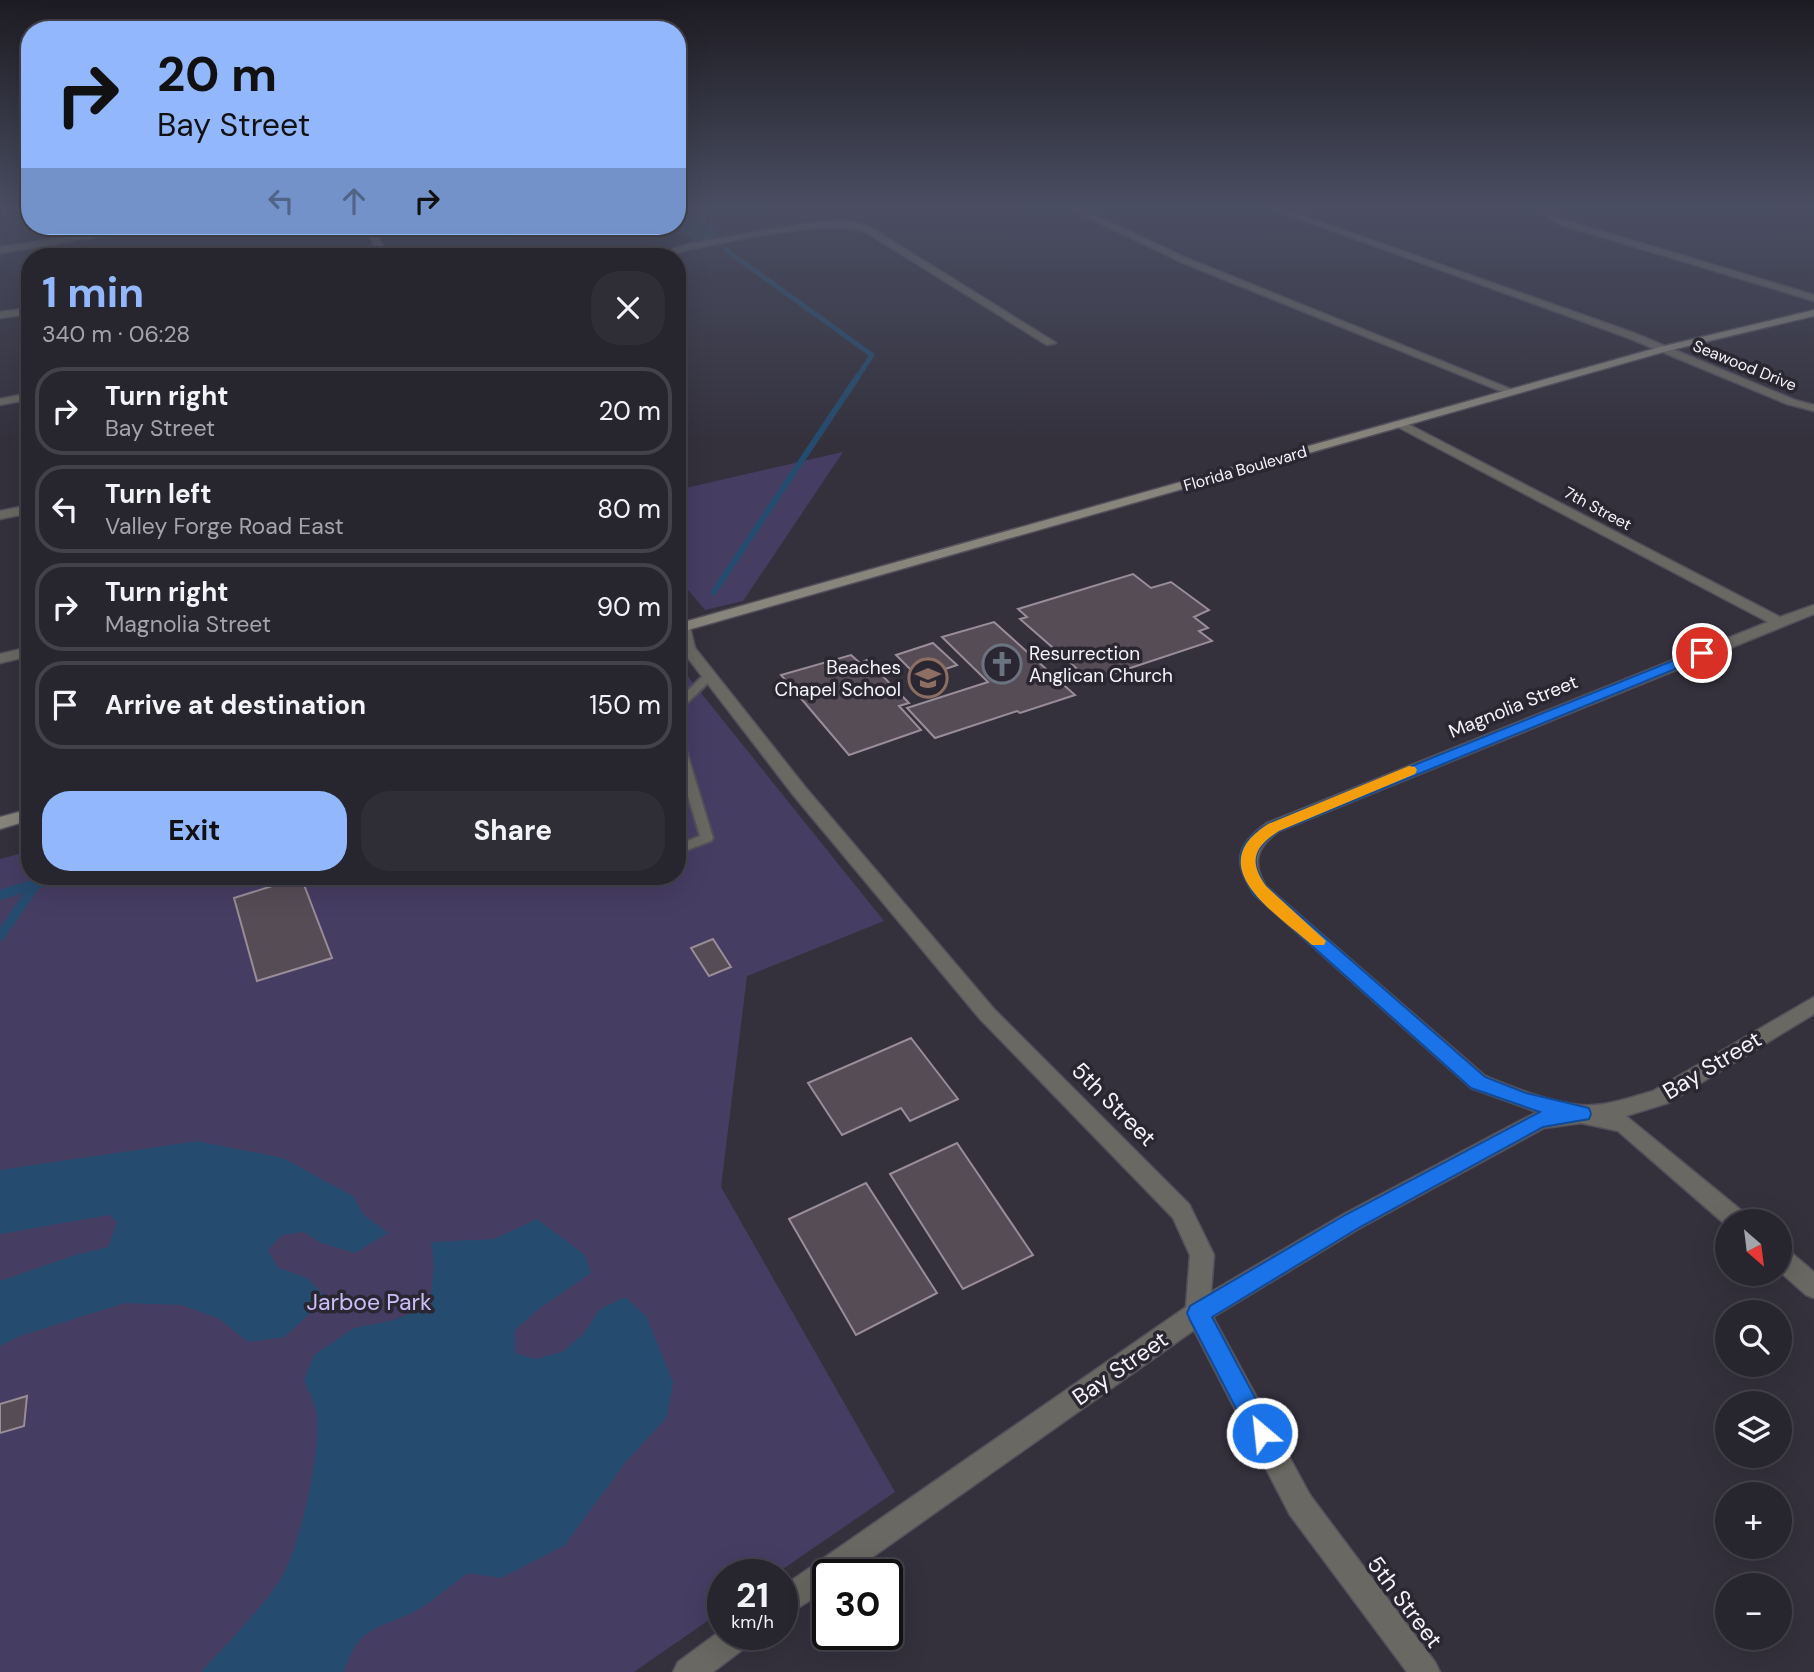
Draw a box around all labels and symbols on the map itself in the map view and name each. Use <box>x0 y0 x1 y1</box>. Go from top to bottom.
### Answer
street label: Seawood Drive <box>1690 335 1800 396</box>
street label: Florida Boulevard <box>1181 441 1309 496</box>
street label: 7th Street <box>1560 482 1635 535</box>
pin <box>1672 623 1732 683</box>
place label: Resurrection Anglican Church <box>1029 641 1173 688</box>
church icon: Resurrection Anglican Church <box>981 643 1023 685</box>
place label: Beaches Chapel School <box>775 655 901 702</box>
school or university icon: Beaches Chapel School <box>907 657 949 699</box>
street label: Magnolia Street <box>1445 669 1581 744</box>
street label: Bay Street <box>1657 1024 1767 1106</box>
street label: 5th Street <box>1065 1055 1163 1153</box>
north arrow <box>1715 1209 1792 1286</box>
park label: Jarboe Park <box>306 1287 432 1317</box>
street label: Bay Street <box>1066 1324 1174 1412</box>
position arrow <box>1225 1396 1299 1470</box>
street label: 5th Street <box>1361 1550 1449 1654</box>
speed limit sign: 30 <box>812 1559 903 1650</box>

